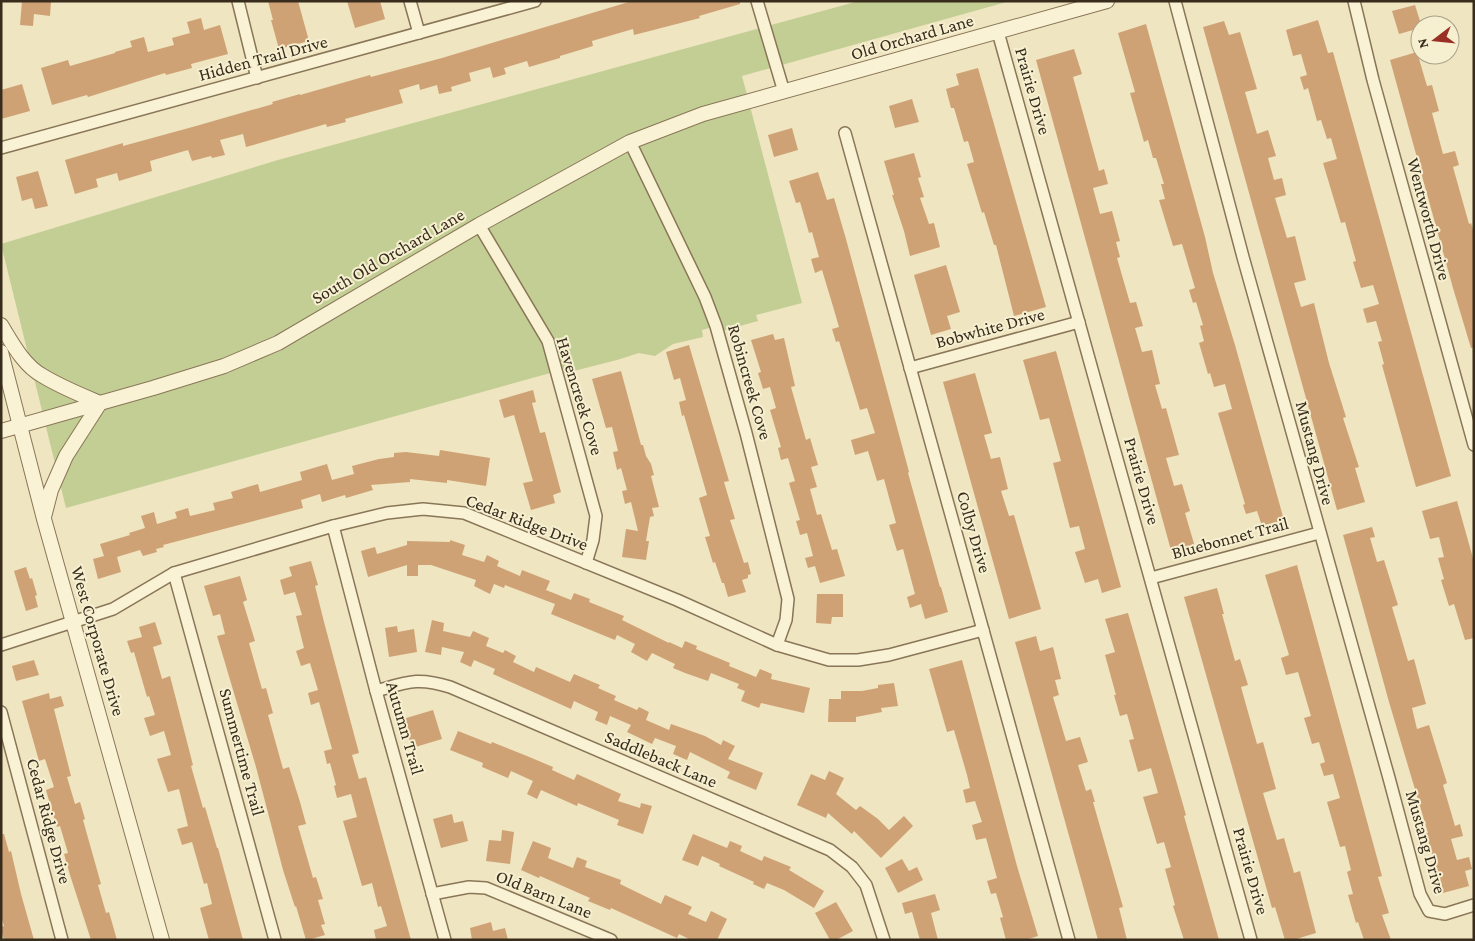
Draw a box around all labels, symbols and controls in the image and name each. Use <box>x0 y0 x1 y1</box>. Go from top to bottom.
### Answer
street label: Old Orchard Lane <box>848 10 976 64</box>
north arrow <box>1410 15 1460 65</box>
street label: Hidden Trail Drive <box>196 31 330 85</box>
text: N <box>1413 36 1432 50</box>
street label: Prairie Drive <box>1011 45 1055 137</box>
street label: Wentworth Drive <box>1403 156 1455 282</box>
street label: South Old Orchard Lane <box>308 204 468 308</box>
street label: Bobwhite Drive <box>933 304 1047 352</box>
street label: Robincreek Cove <box>724 322 776 442</box>
street label: Havencreek Cove <box>553 334 607 458</box>
street label: Mustang Drive <box>1292 399 1338 507</box>
street label: Prairie Drive <box>1120 435 1164 527</box>
street label: Colby Drive <box>953 489 995 575</box>
street label: Cedar Ridge Drive <box>463 490 591 555</box>
street label: Bluebonnet Trail <box>1169 513 1291 563</box>
street label: West Corporate Drive <box>67 564 129 718</box>
street label: Autumn Trail <box>382 679 428 777</box>
street label: Summertime Trail <box>215 686 269 818</box>
street label: Saddleback Lane <box>602 726 720 792</box>
street label: Cedar Ridge Drive <box>23 756 75 886</box>
street label: Mustang Drive <box>1402 788 1450 896</box>
street label: Prairie Drive <box>1229 825 1273 917</box>
street label: Old Barn Lane <box>493 866 595 922</box>

